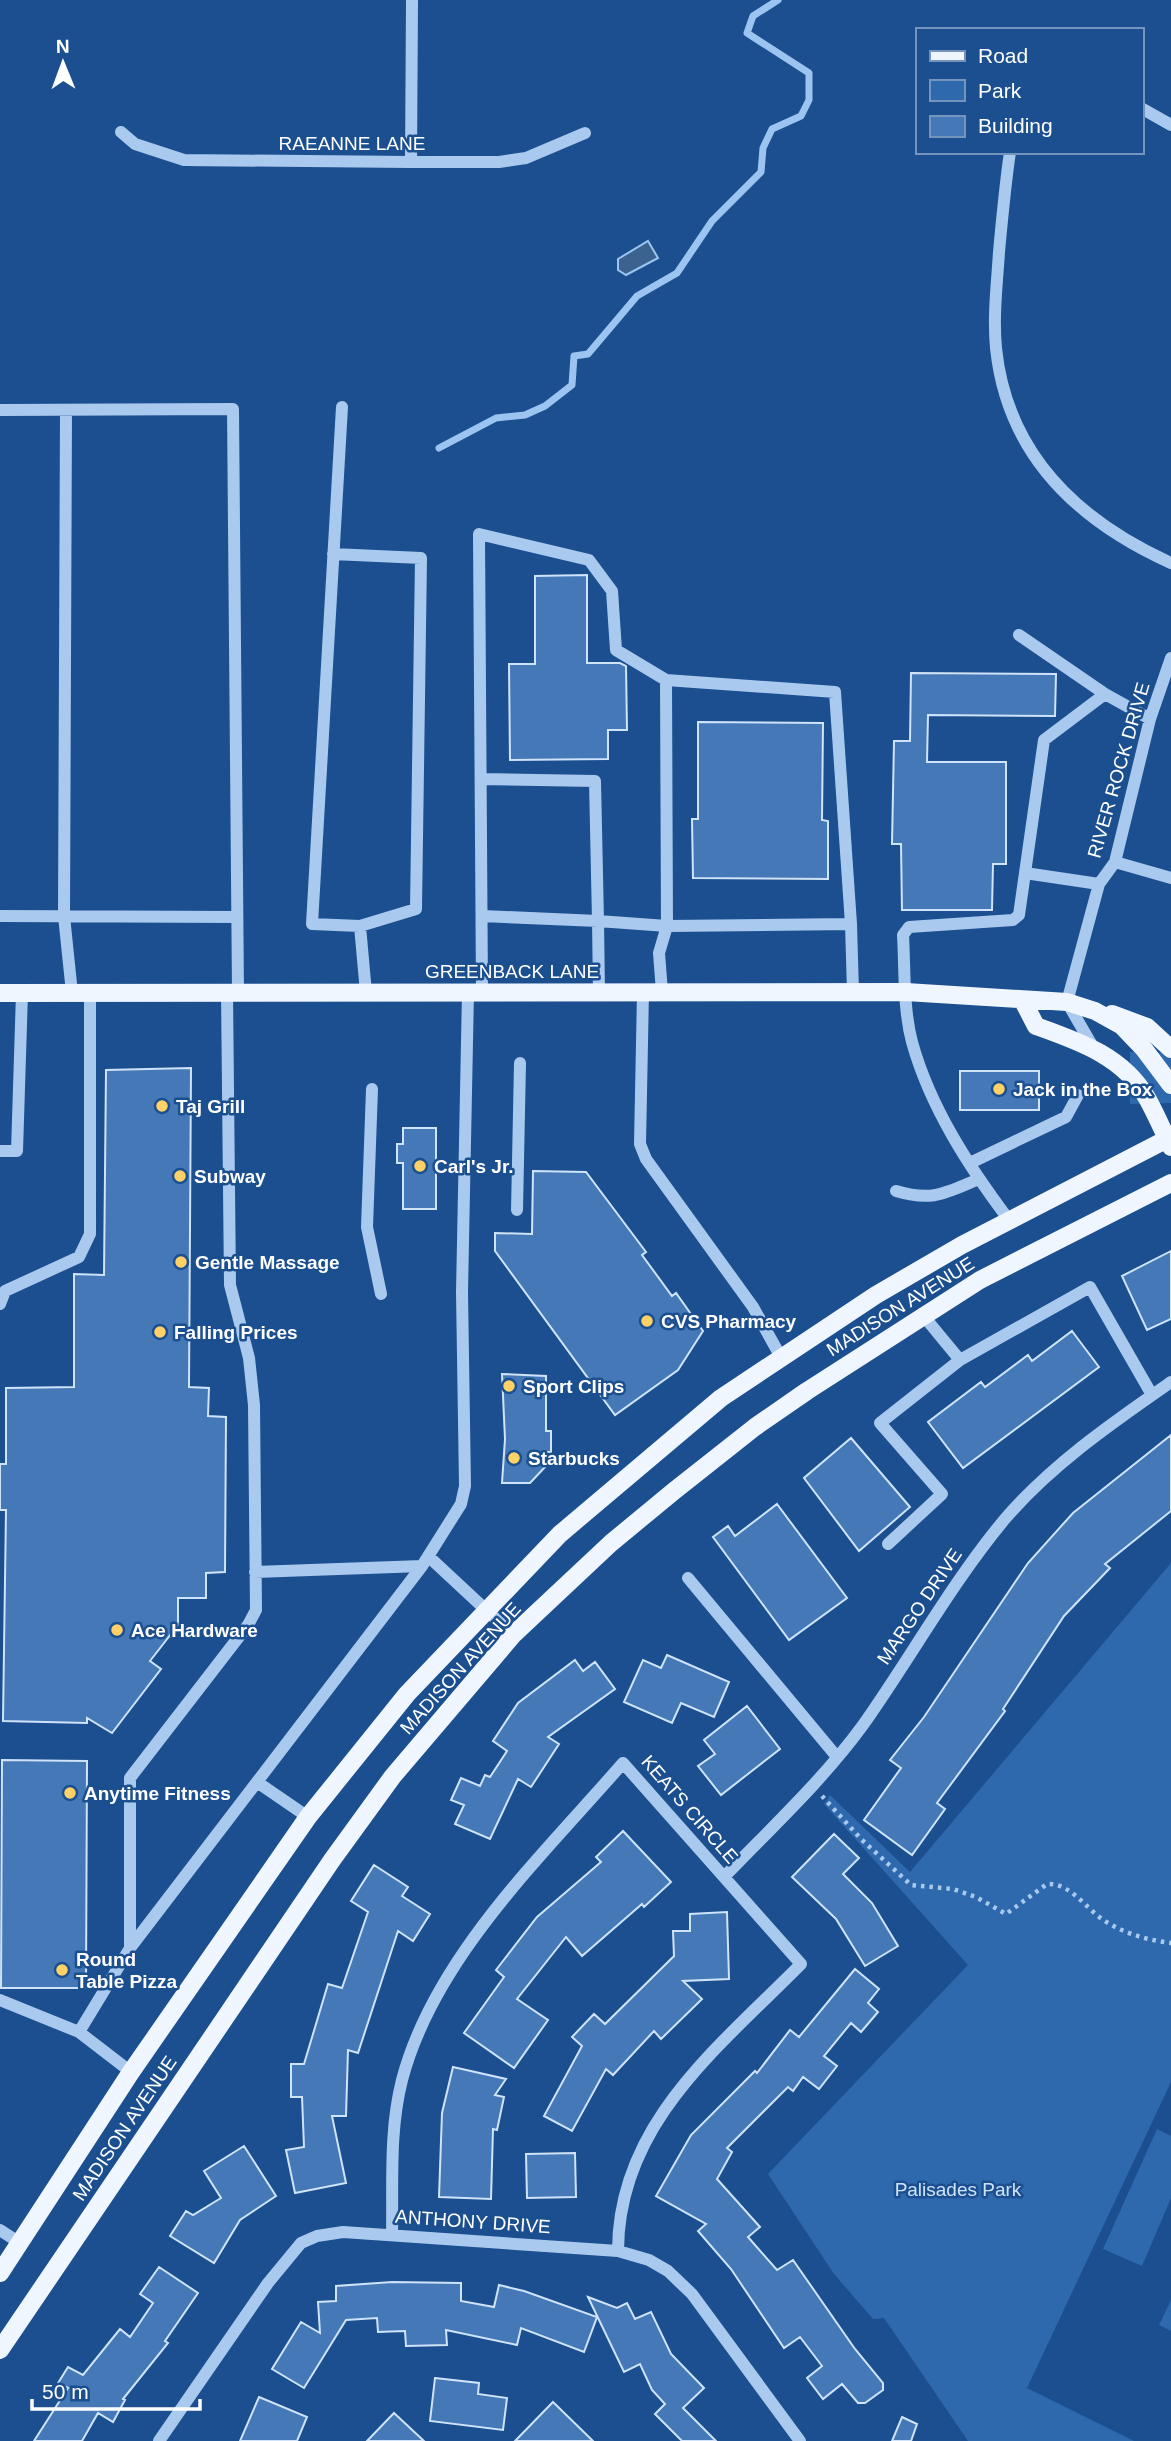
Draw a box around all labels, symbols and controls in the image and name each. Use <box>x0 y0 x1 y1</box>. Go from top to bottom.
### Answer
north arrow <box>28 28 98 98</box>
legend <box>916 28 1143 154</box>
text: N <box>56 36 70 57</box>
text: Road <box>978 44 1028 67</box>
text: Park <box>978 79 1022 102</box>
text: Building <box>978 114 1053 137</box>
street label: RAEANNE LANE <box>279 133 425 154</box>
street label: RIVER ROCK DRIVE <box>1083 680 1154 860</box>
street label: GREENBACK LANE <box>425 961 599 982</box>
place label: Jack in the Box <box>1013 1079 1153 1100</box>
marker: Jack in the Box <box>991 1081 1007 1097</box>
place label: Taj Grill <box>176 1096 245 1117</box>
marker: Taj Grill <box>154 1098 170 1114</box>
place label: Carl's Jr. <box>434 1156 514 1177</box>
marker: Carl's Jr. <box>412 1158 428 1174</box>
place label: Subway <box>194 1166 266 1187</box>
marker: Subway <box>172 1168 188 1184</box>
place label: Gentle Massage <box>195 1252 340 1273</box>
street label: MADISON AVENUE <box>823 1253 978 1360</box>
marker: Gentle Massage <box>173 1254 189 1270</box>
place label: CVS Pharmacy <box>661 1311 797 1332</box>
marker: CVS Pharmacy <box>639 1313 655 1329</box>
place label: Falling Prices <box>174 1322 298 1343</box>
marker: Falling Prices <box>152 1324 168 1340</box>
place label: Sport Clips <box>523 1376 624 1397</box>
marker: Sport Clips <box>501 1378 517 1394</box>
place label: Starbucks <box>528 1448 620 1469</box>
marker: Starbucks <box>506 1450 522 1466</box>
street label: MARGO DRIVE <box>873 1544 966 1668</box>
street label: MADISON AVENUE <box>396 1598 525 1738</box>
place label: Ace Hardware <box>131 1620 258 1641</box>
marker: Ace Hardware <box>109 1622 125 1638</box>
street label: KEATS CIRCLE <box>637 1751 742 1867</box>
place label: Anytime Fitness <box>84 1783 231 1804</box>
marker: Anytime Fitness <box>62 1785 78 1801</box>
place label: Round Table Pizza <box>76 1949 177 1992</box>
marker: Round Table Pizza <box>54 1962 70 1978</box>
street label: MADISON AVENUE <box>68 2052 181 2204</box>
park label: Palisades Park <box>895 2179 1022 2200</box>
street label: ANTHONY DRIVE <box>394 2206 551 2237</box>
scale bar <box>32 2368 200 2412</box>
text: 50 m <box>42 2380 89 2403</box>

